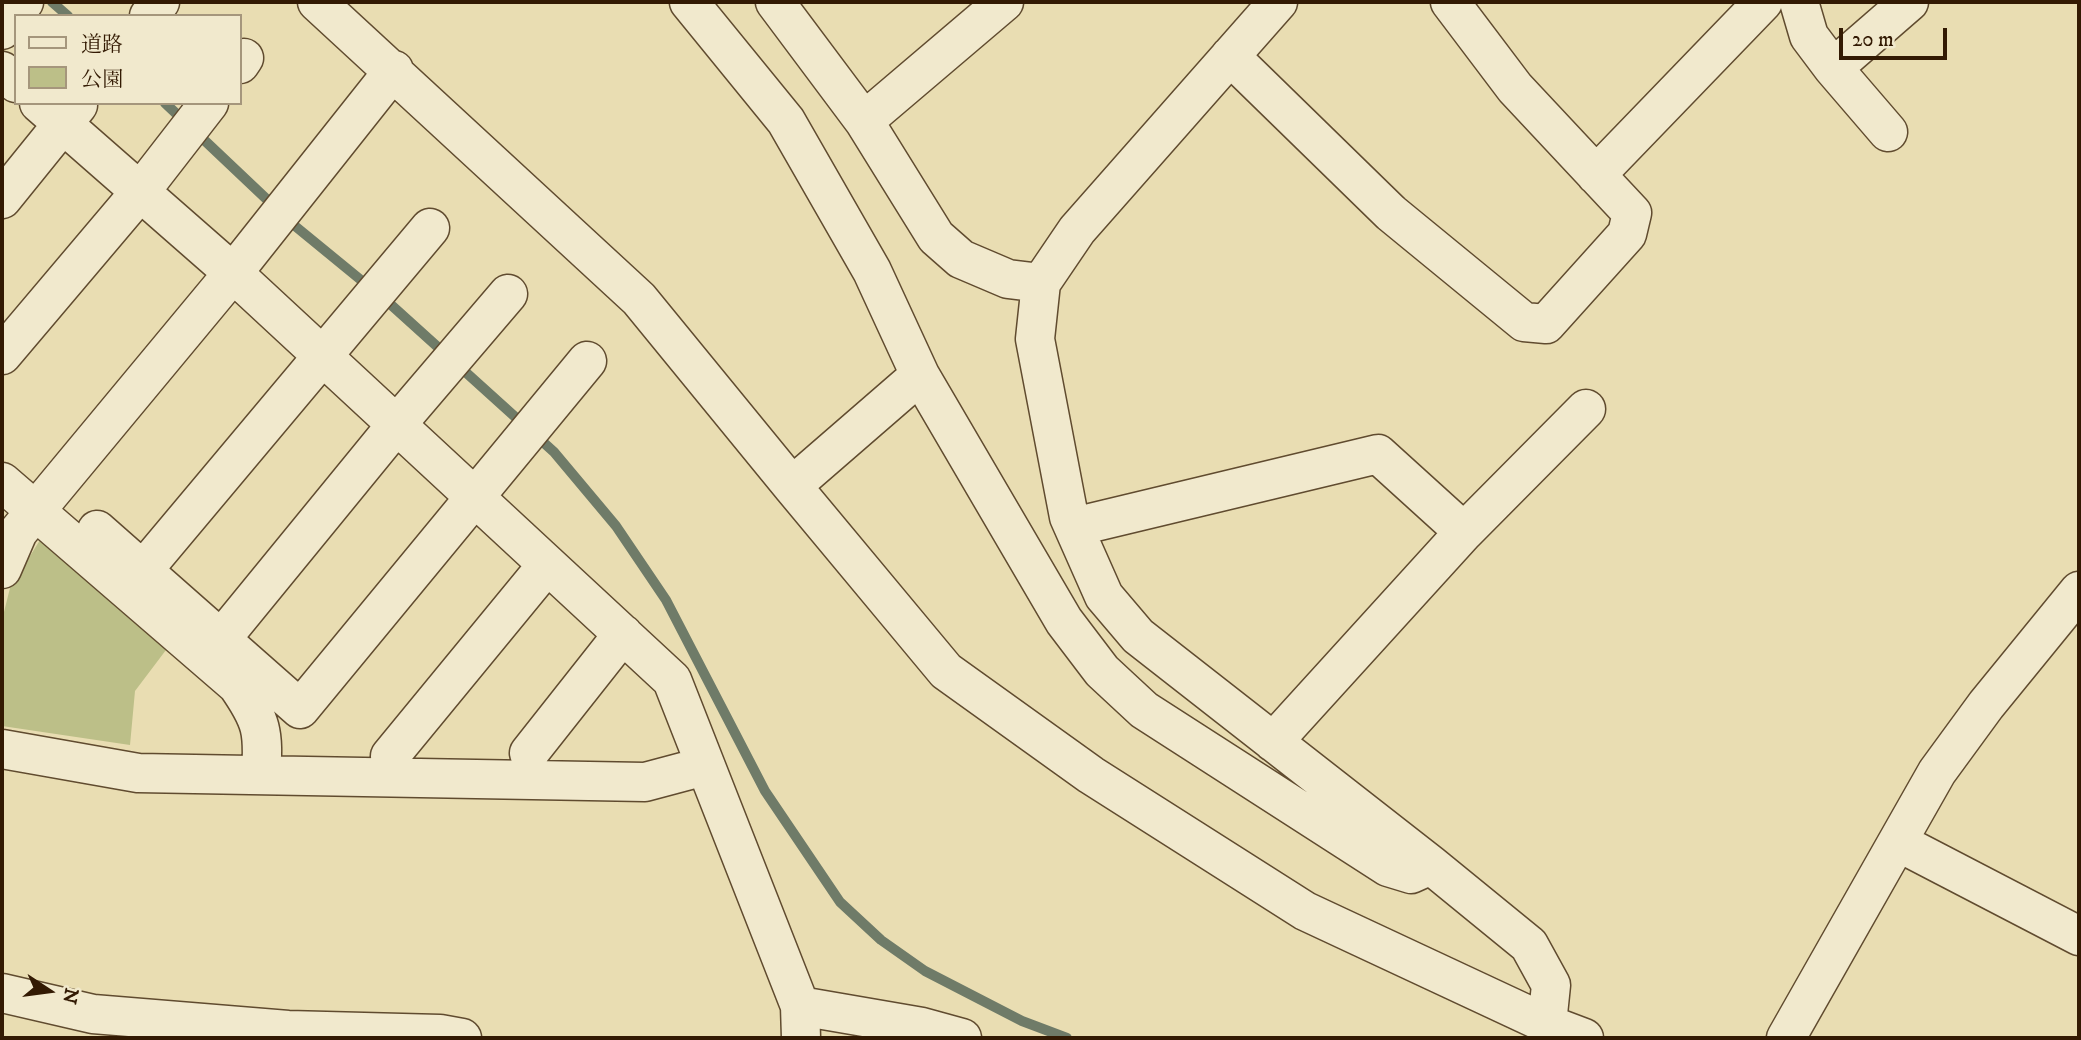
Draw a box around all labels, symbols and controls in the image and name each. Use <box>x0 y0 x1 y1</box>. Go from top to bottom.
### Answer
legend <box>14 14 242 105</box>
scale bar <box>1843 14 1952 58</box>
text: 20 m <box>1852 27 1894 53</box>
text: 道路 <box>81 32 123 58</box>
text: 公園 <box>81 67 123 93</box>
north arrow <box>14 956 84 1026</box>
text: N <box>57 986 83 1006</box>

